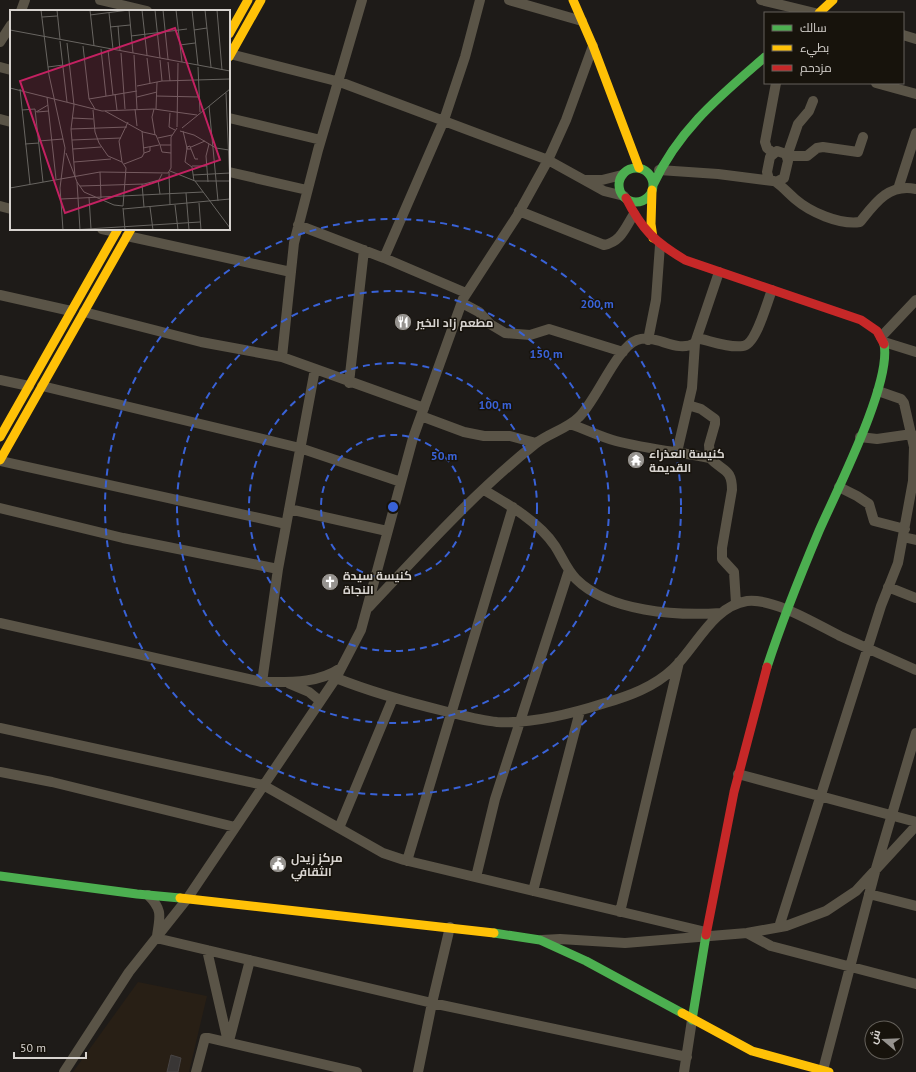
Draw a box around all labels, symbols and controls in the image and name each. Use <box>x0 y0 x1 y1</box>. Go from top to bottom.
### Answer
inset map <box>10 10 230 230</box>
legend <box>764 12 904 84</box>
text: سالك <box>800 20 827 35</box>
text: بطيء <box>800 40 829 58</box>
text: مزدحم <box>800 60 832 76</box>
text: 200 m <box>580 296 614 311</box>
restaurant icon: مطعم زاد الخير <box>393 312 413 332</box>
place label: مطعم زاد الخير <box>415 315 493 331</box>
text: 150 m <box>529 346 563 361</box>
text: 100 m <box>478 397 512 412</box>
place label: كنيسة العذراء القديمة <box>649 446 725 475</box>
text: 50 m <box>431 448 457 463</box>
temple icon: كنيسة العذراء القديمة <box>626 450 646 470</box>
centre of rings <box>386 500 400 514</box>
place label: كنيسة سيدة النجاة <box>343 568 412 597</box>
church icon: كنيسة سيدة النجاة <box>320 572 340 592</box>
place label: مركز زيدل الثقافي <box>291 850 343 882</box>
public building icon: مركز زيدل الثقافي <box>268 854 288 874</box>
north arrow <box>864 1020 904 1060</box>
text: ش <box>866 1028 883 1046</box>
scale bar <box>14 1034 86 1060</box>
text: 50 m <box>20 1040 46 1055</box>

